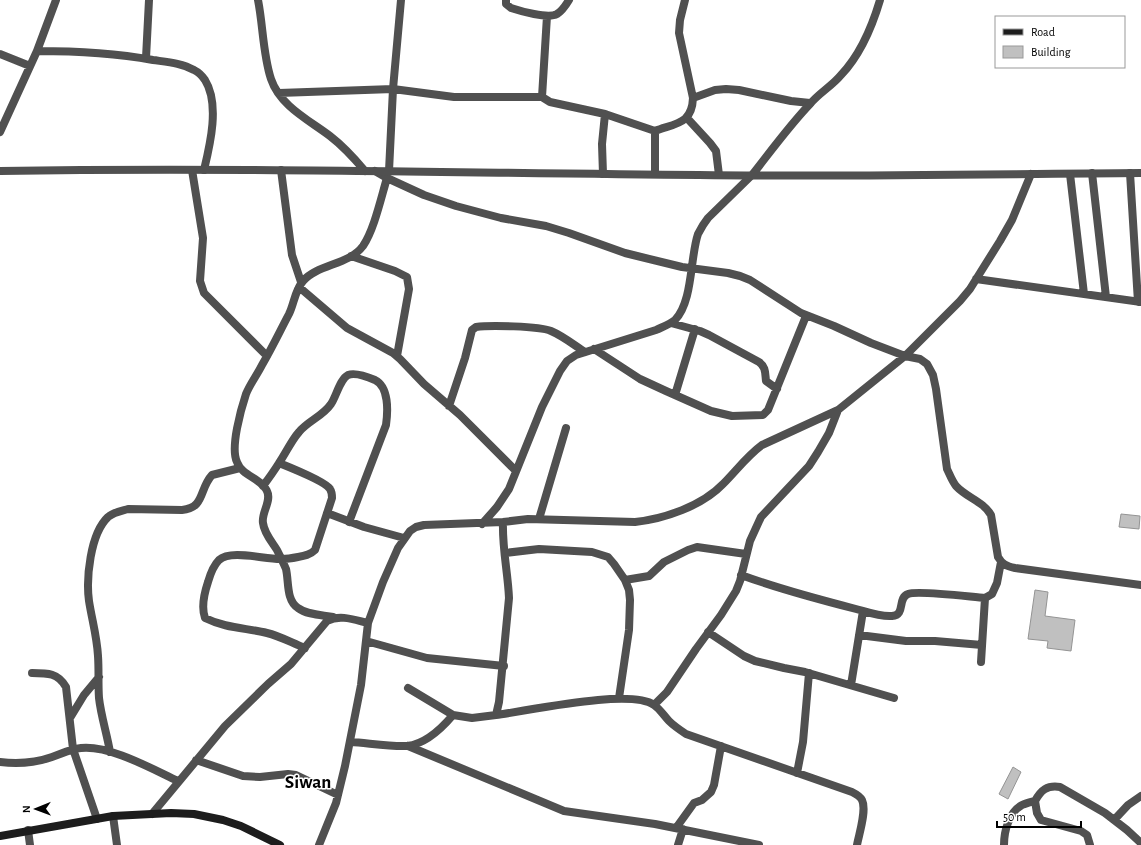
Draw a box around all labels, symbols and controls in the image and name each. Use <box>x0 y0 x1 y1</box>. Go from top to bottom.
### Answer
legend <box>995 16 1125 68</box>
text: Road <box>1031 26 1055 38</box>
text: Building <box>1031 46 1071 58</box>
district label: Siwan <box>285 773 331 792</box>
north arrow <box>16 789 56 829</box>
scale bar <box>997 803 1081 829</box>
text: N <box>21 805 32 813</box>
text: 50 m <box>1003 811 1026 823</box>

